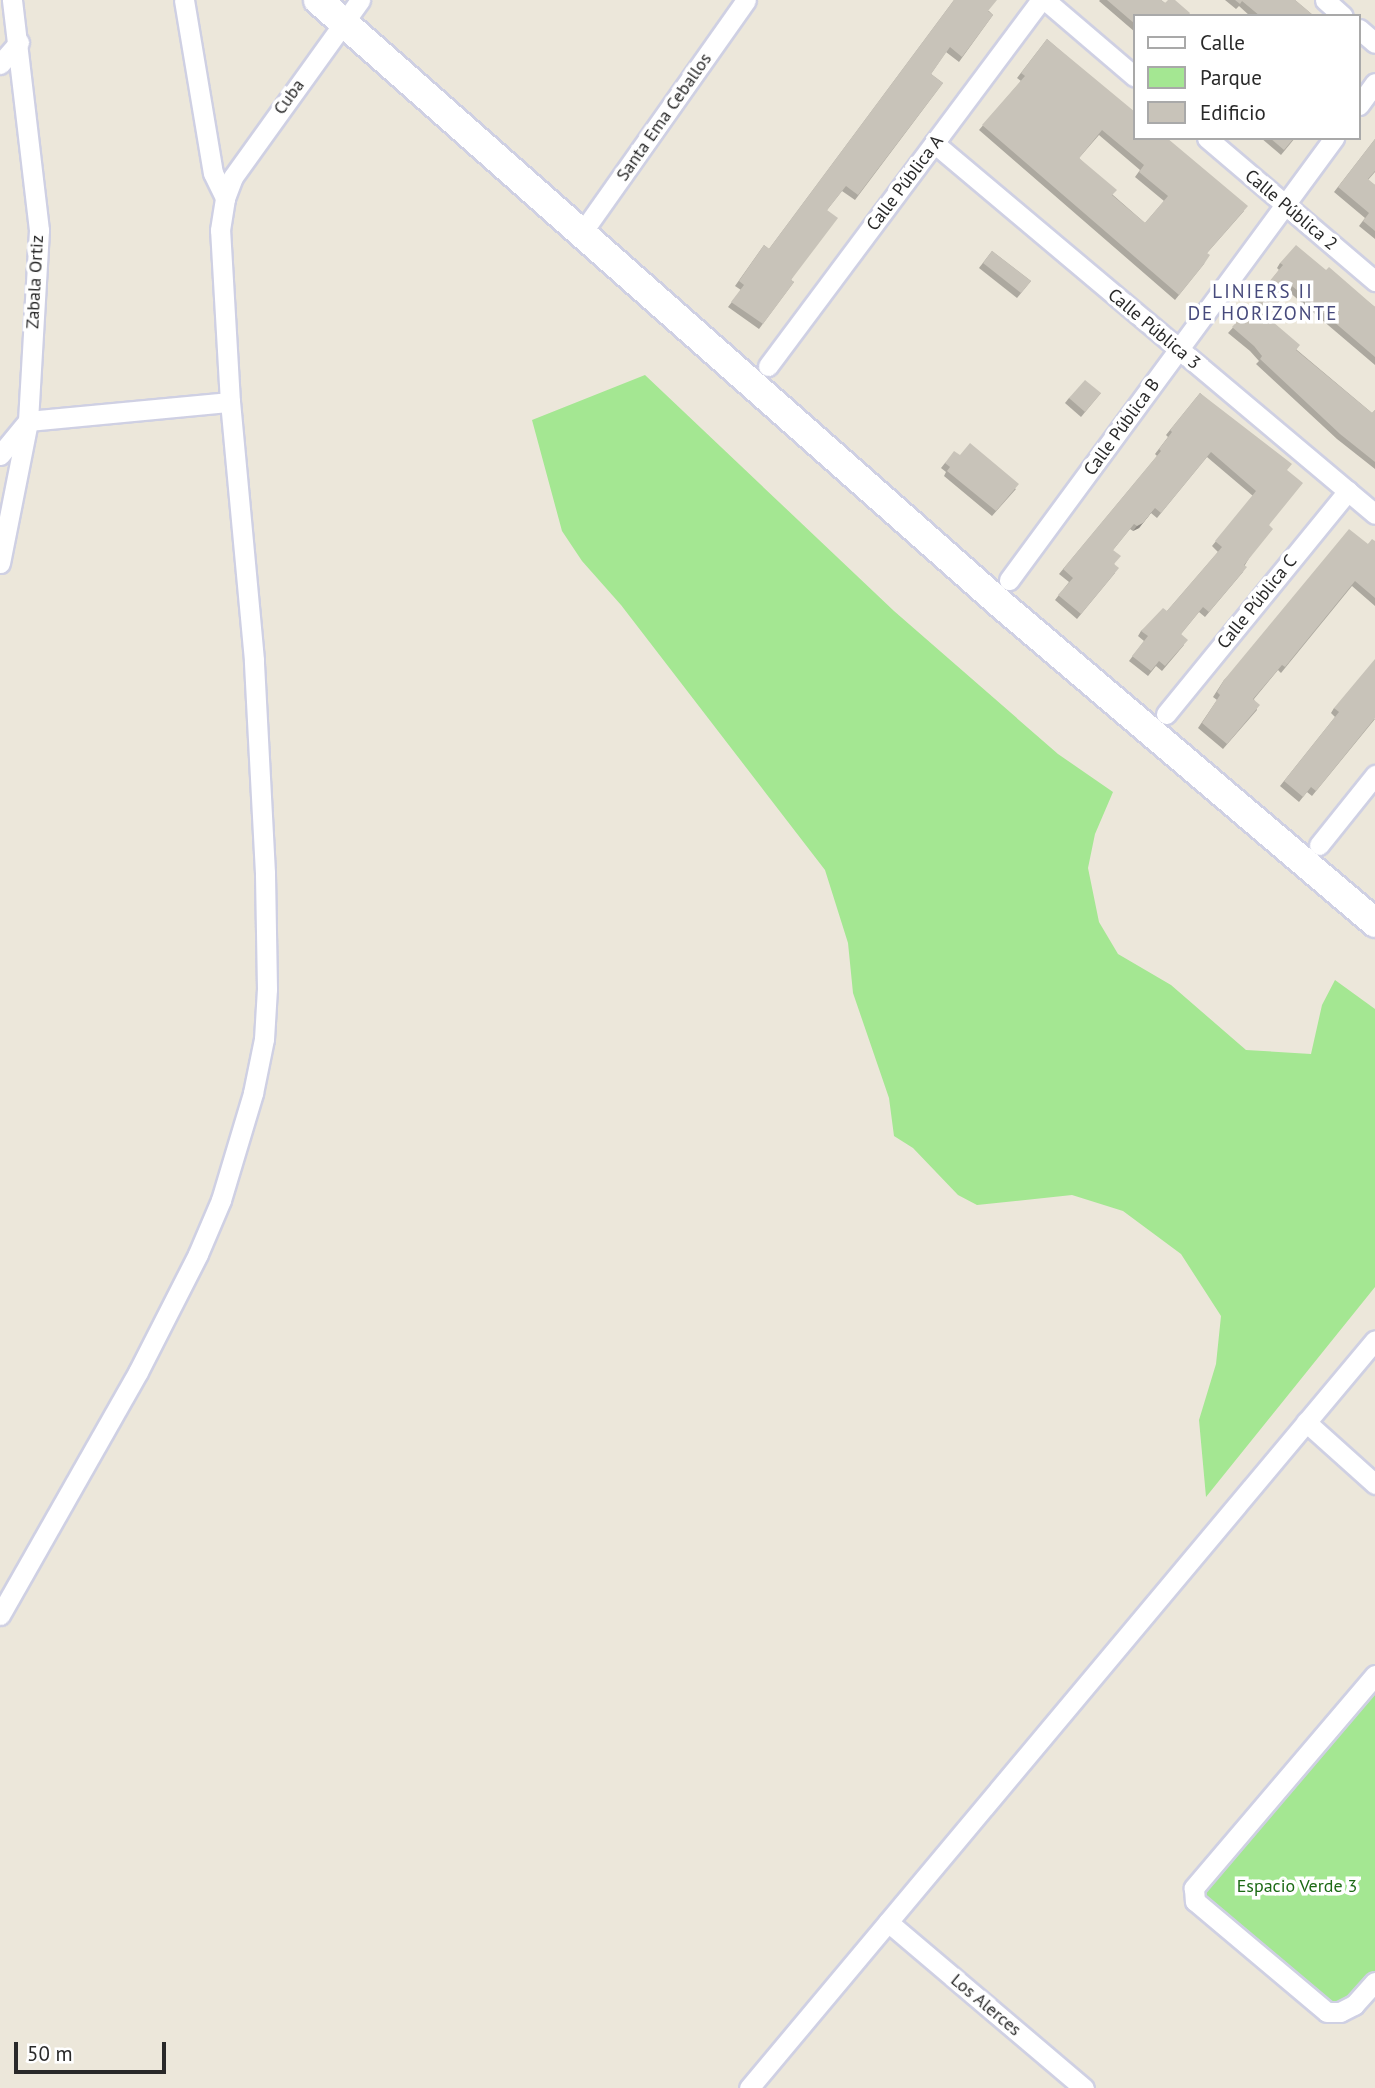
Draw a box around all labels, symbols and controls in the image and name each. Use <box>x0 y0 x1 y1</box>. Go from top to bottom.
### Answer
legend <box>1134 14 1361 140</box>
text: Calle <box>1200 29 1245 56</box>
street label: Santa Ema Ceballos <box>612 49 716 185</box>
text: Parque <box>1200 64 1262 91</box>
street label: Cuba <box>269 75 309 119</box>
text: Edificio <box>1200 99 1266 126</box>
street label: Calle Pública A <box>862 131 948 235</box>
street label: Calle Pública 2 <box>1240 165 1342 255</box>
street label: Zabala Ortiz <box>22 235 48 329</box>
district label: LINIERS II DE HORIZONTE <box>1189 281 1337 325</box>
street label: Calle Pública 3 <box>1103 284 1205 374</box>
street label: Calle Pública B <box>1080 374 1164 480</box>
street label: Calle Pública C <box>1213 551 1301 653</box>
park label: Espacio Verde 3 <box>1236 1875 1358 1897</box>
street label: Los Alerces <box>946 1969 1026 2041</box>
scale bar <box>18 2028 170 2072</box>
text: 50 m <box>27 2040 73 2067</box>

